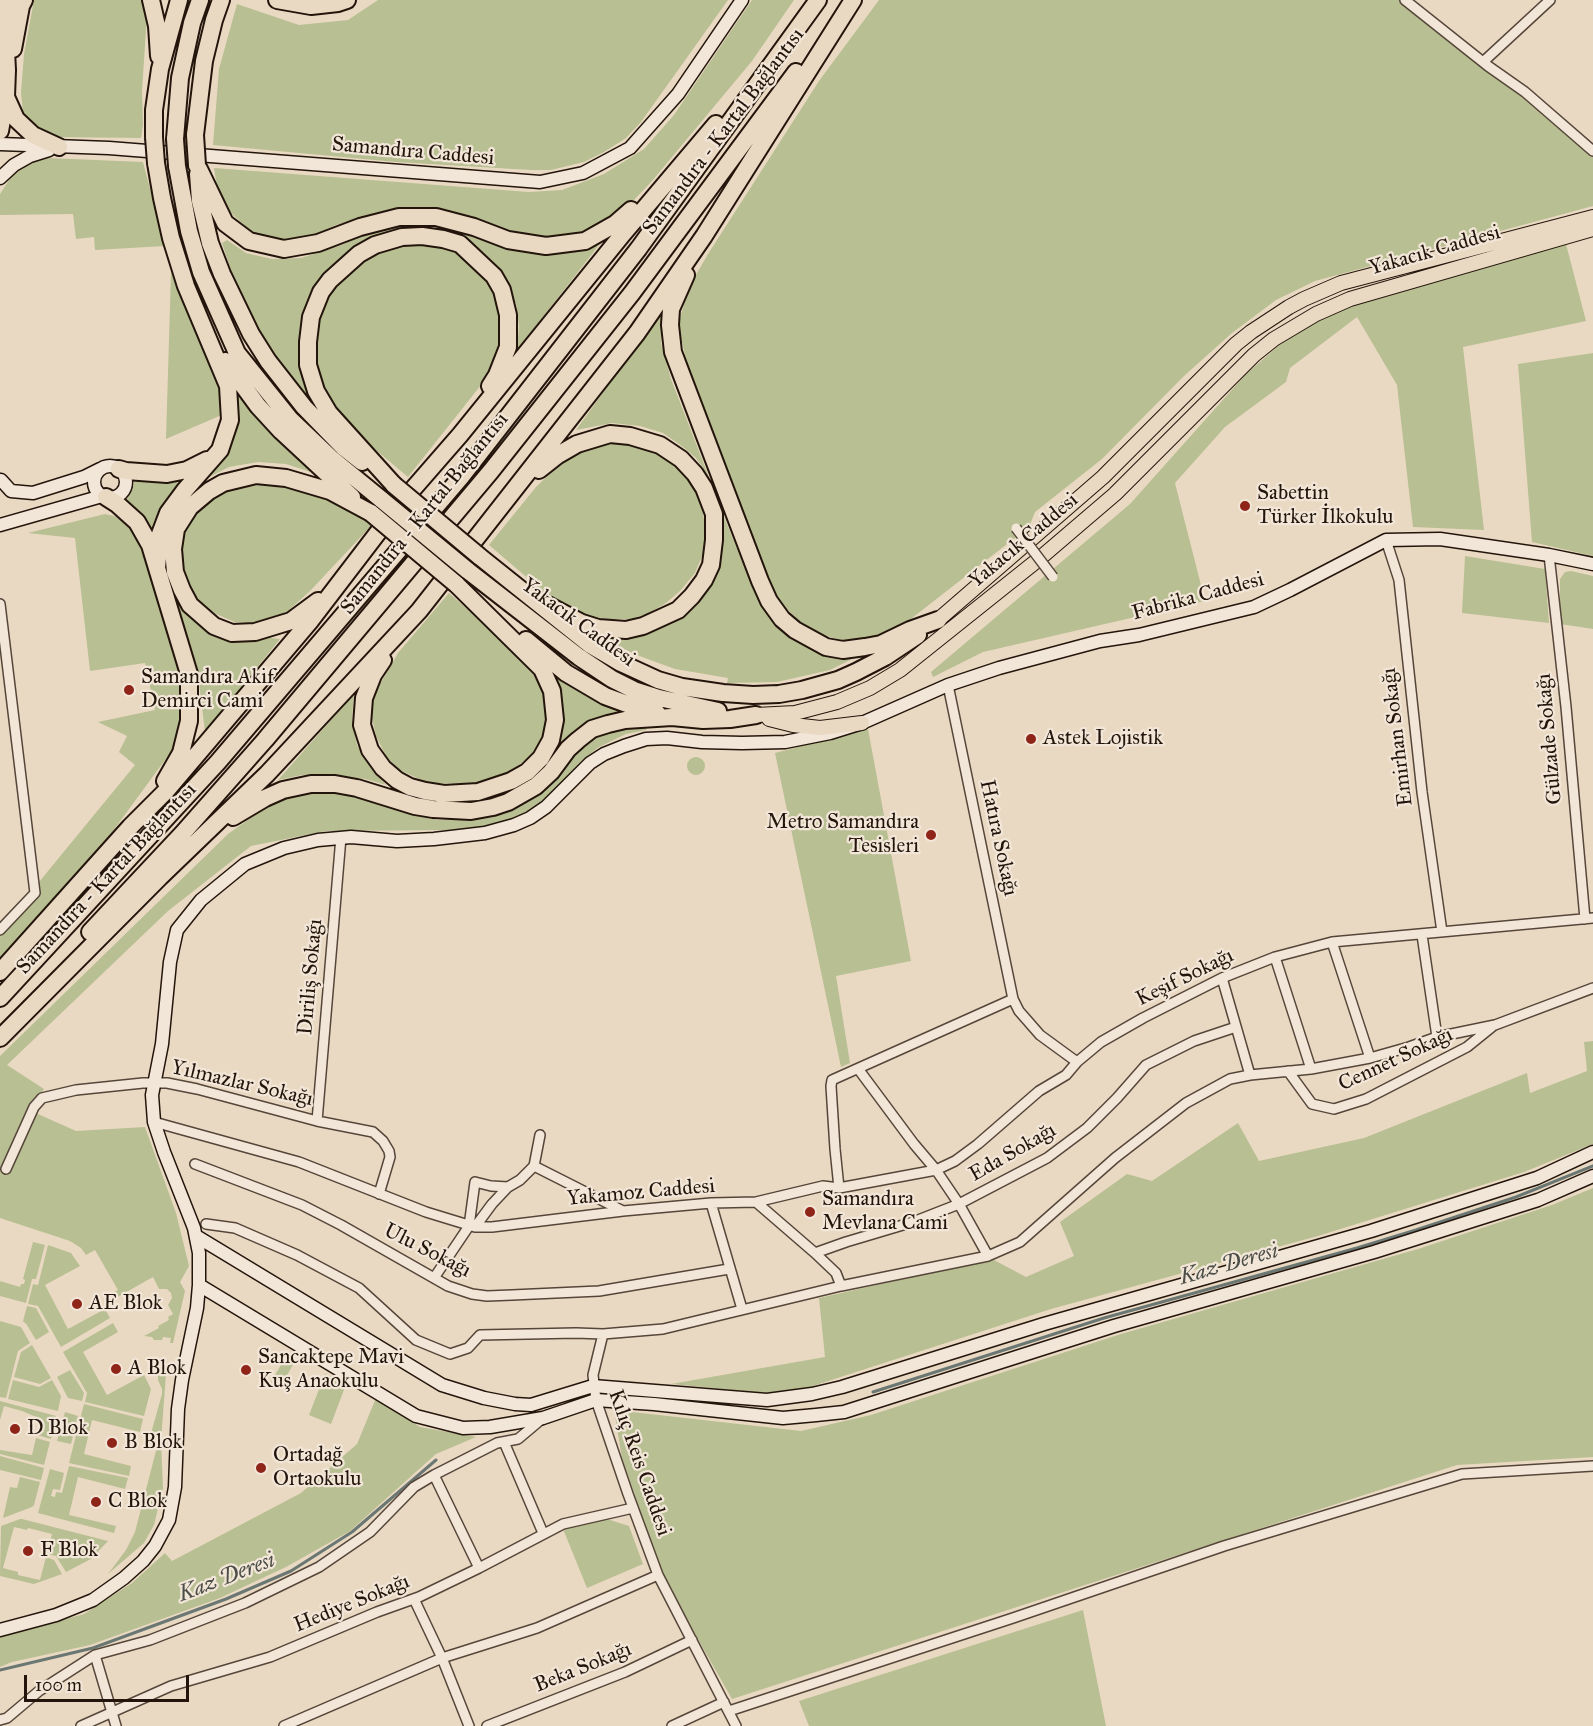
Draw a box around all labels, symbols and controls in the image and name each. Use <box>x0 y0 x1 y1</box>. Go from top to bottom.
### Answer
street label: Samandıra - Kartal Bağlantısı <box>638 24 810 240</box>
street label: Samandıra Caddesi <box>331 132 495 172</box>
street label: Yakacık Caddesi <box>1367 220 1503 282</box>
street label: Samandıra - Kartal Bağlantısı <box>336 408 514 620</box>
place label: Sabettin Türker İlkokulu <box>1257 481 1393 531</box>
street label: Yakacık Caddesi <box>964 488 1084 594</box>
marker: Sabettin Türker İlkokulu <box>1238 499 1252 513</box>
street label: Fabrika Caddesi <box>1129 567 1267 627</box>
street label: Yakacık Caddesi <box>516 573 640 673</box>
place label: Samandıra Akif Demirci Cami <box>141 665 274 715</box>
street label: Emirhan Sokağı <box>1377 666 1419 808</box>
street label: Gülzade Sokağı <box>1532 672 1568 806</box>
marker: Samandıra Akif Demirci Cami <box>122 683 136 697</box>
place label: Astek Lojistik <box>1043 726 1163 752</box>
marker: Astek Lojistik <box>1024 732 1038 746</box>
street label: Hatıra Sokağı <box>973 777 1023 899</box>
street label: Samandıra - Kartal Bağlantısı <box>12 778 202 980</box>
place label: Metro Samandıra Tesisleri <box>766 810 919 860</box>
marker: Metro Samandıra Tesisleri <box>924 828 938 842</box>
street label: Diriliş Sokağı <box>293 918 329 1036</box>
street label: Keşif Sokağı <box>1132 944 1238 1012</box>
street label: Cennet Sokağı <box>1335 1023 1457 1097</box>
street label: Yılmazlar Sokağı <box>169 1055 315 1113</box>
street label: Eda Sokağı <box>965 1118 1061 1188</box>
street label: Yakamoz Caddesi <box>566 1174 716 1212</box>
place label: Samandıra Mevlana Cami <box>822 1187 948 1237</box>
marker: Samandıra Mevlana Cami <box>803 1205 817 1219</box>
street label: Ulu Sokağı <box>379 1218 475 1284</box>
water label: Kaz Deresi <box>1177 1238 1281 1292</box>
place label: AE Blok <box>89 1291 163 1317</box>
marker: AE Blok <box>70 1297 84 1311</box>
place label: Sancaktepe Mavi Kuş Anaokulu <box>258 1345 404 1395</box>
place label: A Blok <box>128 1356 187 1382</box>
marker: A Blok <box>109 1362 123 1376</box>
marker: Sancaktepe Mavi Kuş Anaokulu <box>239 1363 253 1377</box>
street label: Kılıç Reis Caddesi <box>602 1386 676 1540</box>
place label: D Blok <box>27 1416 88 1442</box>
marker: D Blok <box>8 1422 22 1436</box>
place label: B Blok <box>124 1430 182 1456</box>
marker: B Blok <box>105 1436 119 1450</box>
place label: Ortadağ Ortaokulu <box>273 1443 362 1493</box>
marker: Ortadağ Ortaokulu <box>254 1461 268 1475</box>
place label: C Blok <box>108 1489 167 1515</box>
marker: C Blok <box>89 1495 103 1509</box>
place label: F Blok <box>40 1538 98 1564</box>
marker: F Blok <box>21 1544 35 1558</box>
water label: Kaz Deresi <box>175 1547 279 1609</box>
street label: Hediye Sokağı <box>291 1569 413 1639</box>
street label: Beka Sokağı <box>531 1637 635 1699</box>
scale bar <box>27 1663 192 1701</box>
text: 100 m <box>35 1674 82 1696</box>

